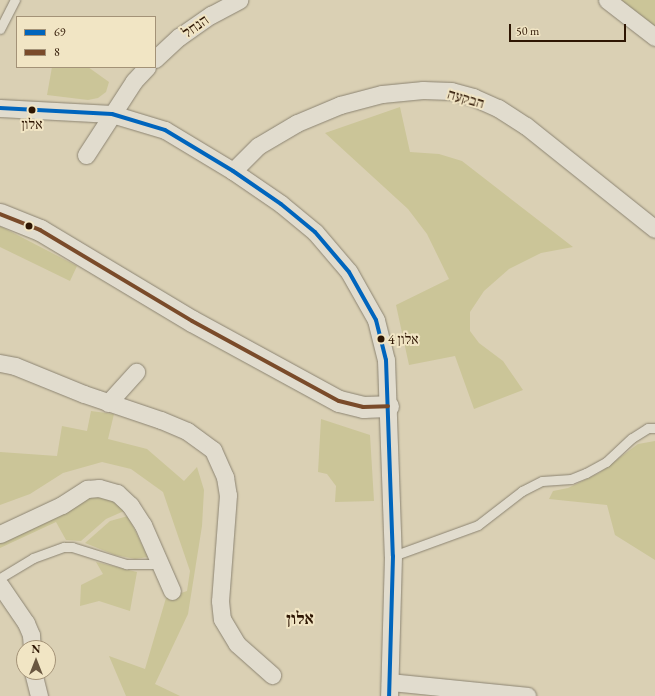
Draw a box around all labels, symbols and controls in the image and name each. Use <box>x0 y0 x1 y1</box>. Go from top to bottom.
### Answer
street label: הנחל <box>178 10 212 42</box>
legend <box>16 16 156 68</box>
scale bar <box>511 16 628 42</box>
text: 50 m <box>516 23 539 39</box>
text: 69 <box>54 24 66 40</box>
text: 8 <box>54 44 60 60</box>
street label: הבקעה <box>445 84 487 112</box>
marker: אלון <box>27 105 37 115</box>
place label: אלון <box>21 116 43 132</box>
unlabelled marker <box>24 221 34 231</box>
place label: אלון 4 <box>388 331 419 347</box>
marker: אלון 4 <box>376 334 386 344</box>
district label: אלון <box>286 609 314 629</box>
north arrow <box>16 640 56 680</box>
text: N <box>32 642 40 656</box>

